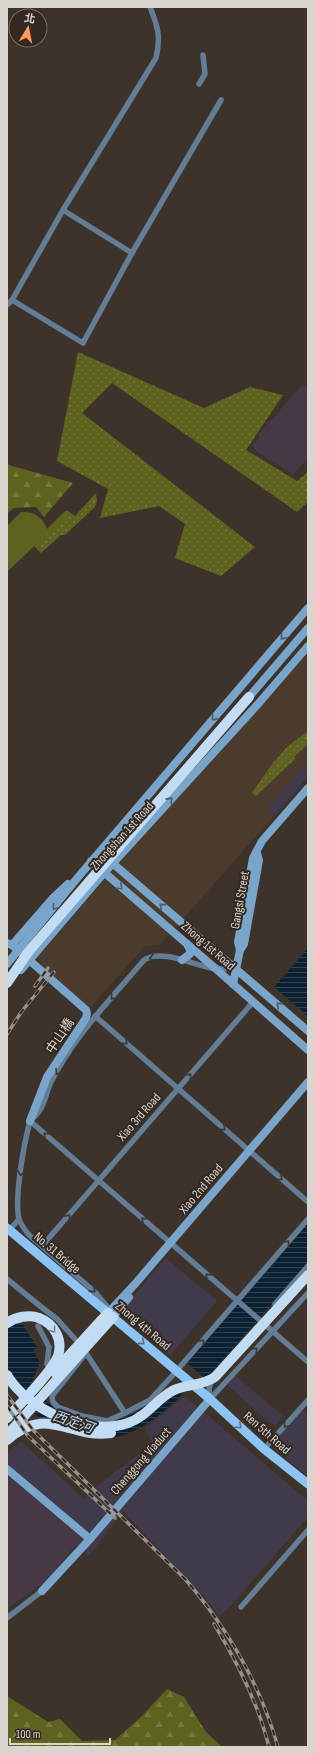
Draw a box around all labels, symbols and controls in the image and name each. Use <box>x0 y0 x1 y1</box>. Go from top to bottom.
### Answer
north arrow <box>8 8 48 48</box>
text: 北 <box>23 11 36 26</box>
one-way arrow <box>280 633 287 640</box>
one-way arrow <box>211 713 218 720</box>
one-way arrow <box>166 797 173 805</box>
street label: Zhongshan 1st Road <box>87 798 157 874</box>
street label: Gangsi Street <box>227 870 253 930</box>
one-way arrow <box>115 883 123 890</box>
one-way arrow <box>52 902 59 910</box>
one-way arrow <box>159 903 167 910</box>
street label: Zhong 1st Road <box>178 918 238 974</box>
one-way arrow <box>148 953 155 961</box>
one-way arrow <box>110 992 117 999</box>
one-way arrow <box>276 1003 283 1010</box>
street label: 中山橋 <box>42 1015 78 1057</box>
one-way arrow <box>120 1038 127 1045</box>
one-way arrow <box>55 1068 62 1075</box>
one-way arrow <box>185 1074 192 1081</box>
street label: Xiao 3rd Road <box>113 1090 164 1145</box>
one-way arrow <box>218 1123 225 1130</box>
one-way arrow <box>43 1132 51 1139</box>
street label: Xiao 2nd Road <box>175 1161 227 1218</box>
one-way arrow <box>17 1170 26 1176</box>
one-way arrow <box>275 1173 283 1180</box>
one-way arrow <box>63 1214 70 1221</box>
one-way arrow <box>141 1217 149 1225</box>
street label: No. 31 Bridge <box>30 1229 84 1277</box>
one-way arrow <box>282 1241 289 1248</box>
one-way arrow <box>205 1273 213 1280</box>
one-way arrow <box>88 1285 96 1293</box>
street label: Zhong 4th Road <box>112 1298 174 1354</box>
one-way arrow <box>49 1325 56 1332</box>
one-way arrow <box>137 1338 145 1345</box>
one-way arrow <box>198 1339 205 1347</box>
one-way arrow <box>250 1347 258 1355</box>
water label: 西定河 <box>50 1407 98 1438</box>
street label: Ren 5th Road <box>240 1408 294 1458</box>
one-way arrow <box>283 1420 290 1427</box>
one-way arrow <box>234 1421 241 1428</box>
street label: Chenggong Viaduct <box>107 1424 175 1498</box>
scale bar <box>10 1720 110 1746</box>
text: 100 m <box>16 1727 41 1742</box>

